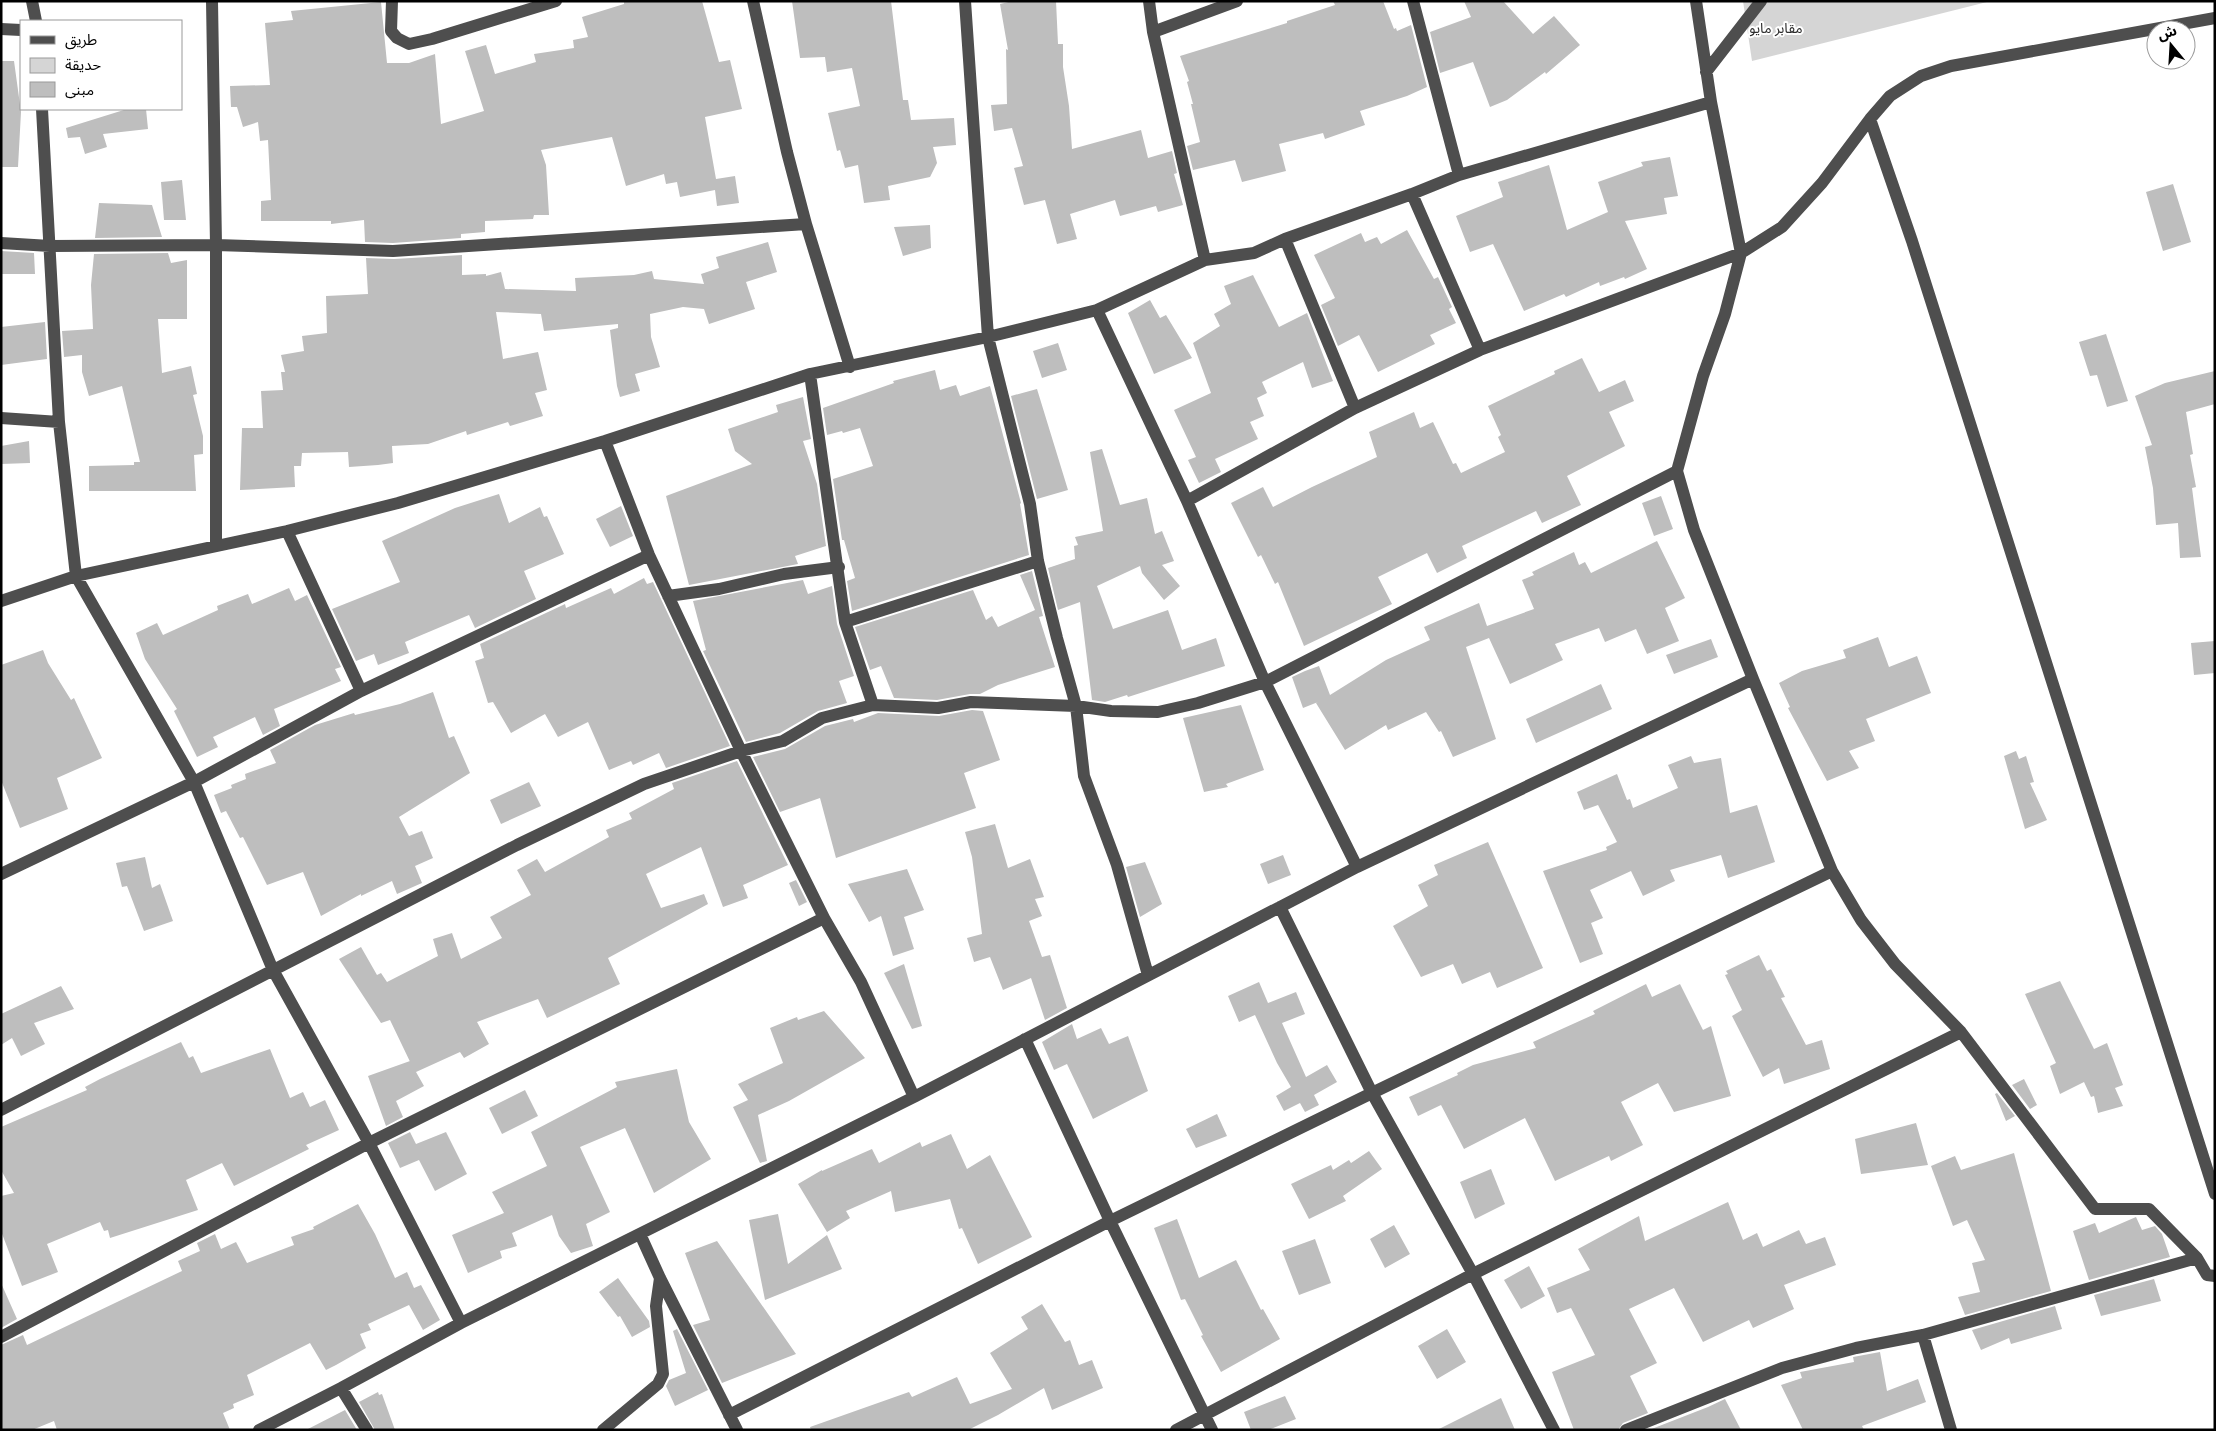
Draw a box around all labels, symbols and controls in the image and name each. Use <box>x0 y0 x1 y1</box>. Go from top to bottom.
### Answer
legend <box>20 20 182 110</box>
park label: مقابر مايو <box>1749 20 1803 37</box>
north arrow <box>2146 20 2196 70</box>
text: ش <box>2155 22 2179 44</box>
text: طريق <box>65 31 97 50</box>
text: حديقة <box>65 56 101 74</box>
text: مبنى <box>65 81 94 99</box>

